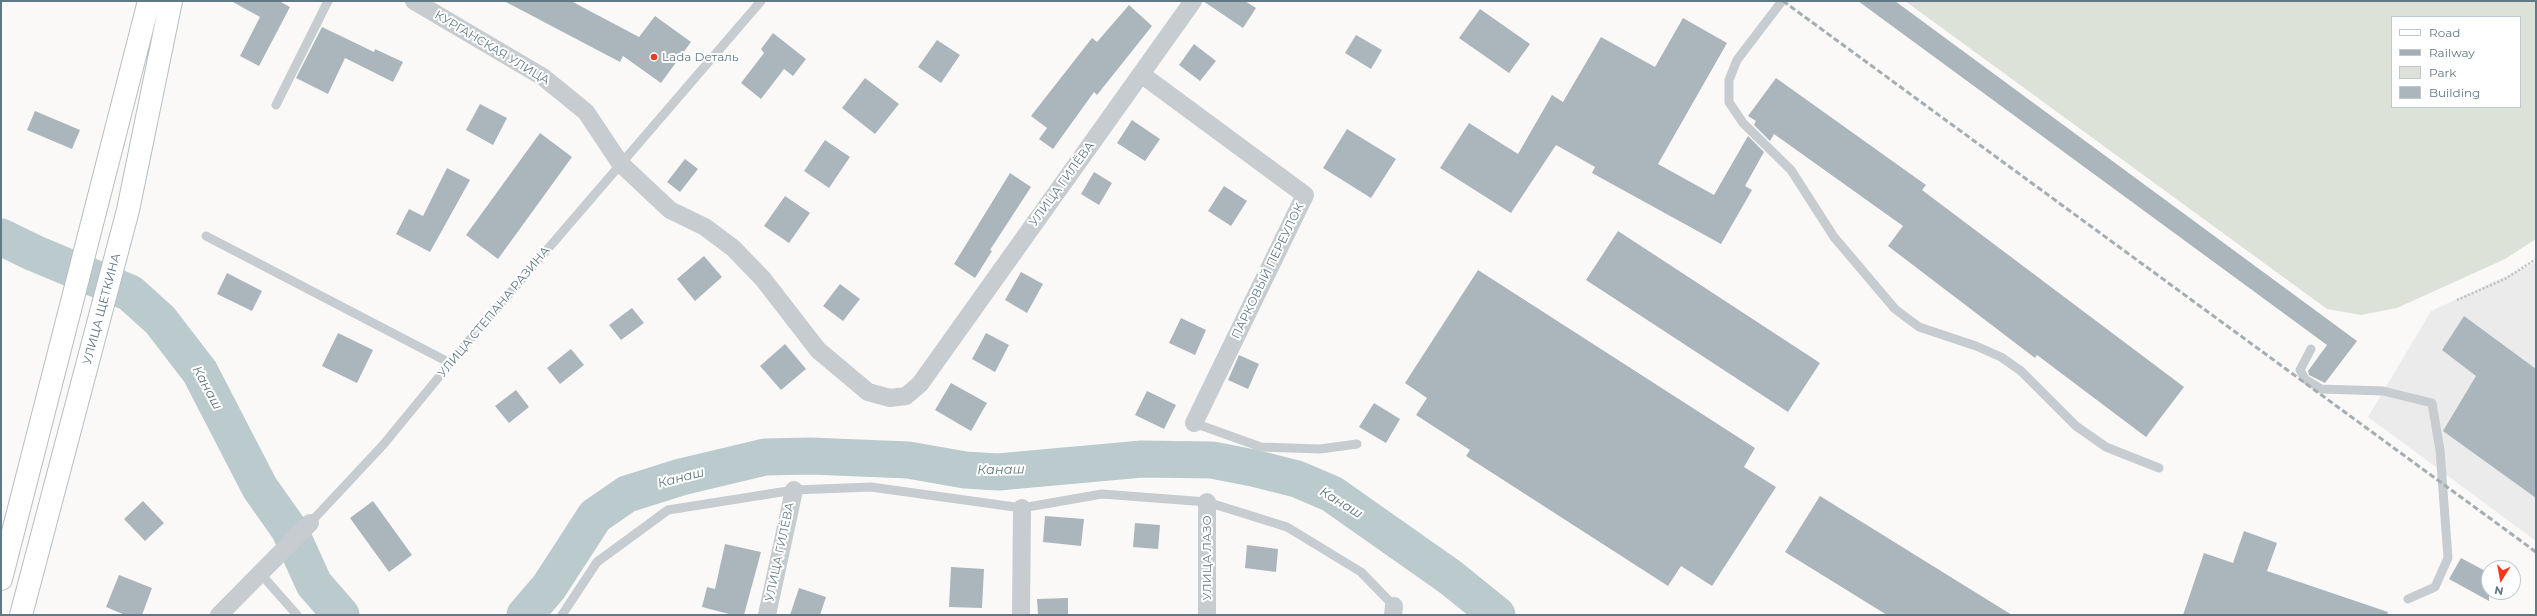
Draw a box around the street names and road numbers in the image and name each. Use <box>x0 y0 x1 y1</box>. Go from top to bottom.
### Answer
street label: КУРГАНСКАЯ УЛИЦА <box>432 8 552 88</box>
street label: УЛИЦА ГИЛЁВА <box>1026 139 1098 229</box>
street label: ПАРКОВЫЙ ПЕРЕУЛОК <box>1229 201 1307 341</box>
street label: УЛИЦА СТЕПАНА РАЗИНА <box>435 244 553 380</box>
street label: УЛИЦА ЩЕТКИНА <box>80 252 124 366</box>
street label: УЛИЦА ГИЛЁВА <box>762 501 798 603</box>
street label: УЛИЦА ЛАЗО <box>1200 515 1214 601</box>

